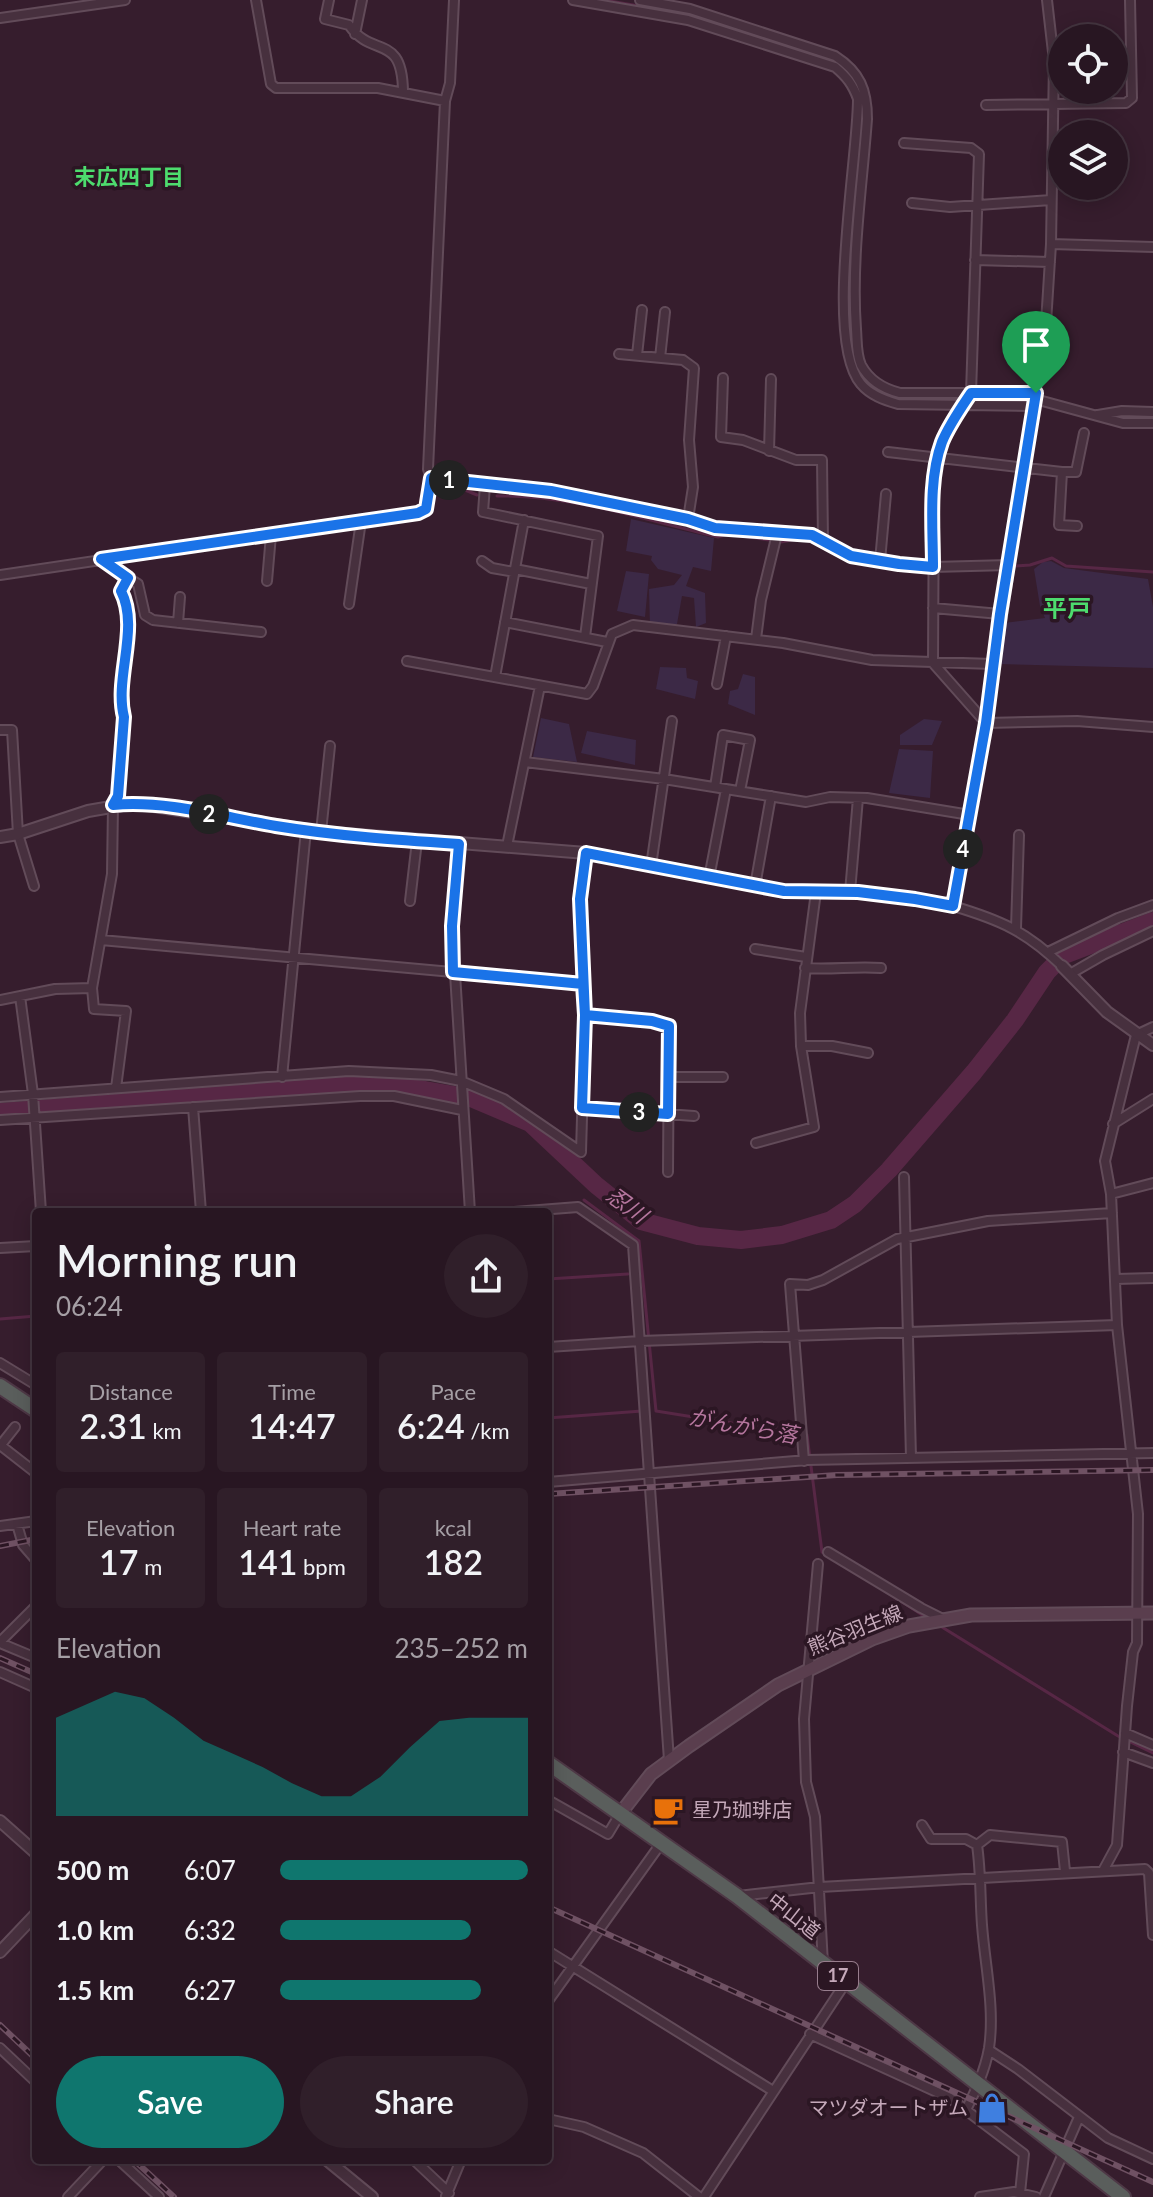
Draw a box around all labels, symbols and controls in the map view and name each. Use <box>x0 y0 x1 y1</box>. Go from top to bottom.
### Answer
map controls <box>1048 24 1128 200</box>
button: locate <box>1048 24 1128 104</box>
button: layers <box>1048 120 1128 200</box>
district label: 末広四丁目 <box>74 163 184 190</box>
pin <box>1002 311 1070 393</box>
icon: arrive <box>1014 323 1058 367</box>
pin: 1 <box>429 460 469 500</box>
text: 1 <box>443 466 455 493</box>
district label: 平戸 <box>1043 593 1091 622</box>
pin: 2 <box>189 794 229 834</box>
text: 2 <box>203 800 215 827</box>
pin: 4 <box>943 829 983 869</box>
text: 4 <box>957 835 969 862</box>
pin: 3 <box>619 1092 659 1132</box>
text: 3 <box>633 1098 645 1125</box>
water label: 忍川 <box>602 1181 655 1230</box>
text: Morning run <box>56 1234 298 1286</box>
button: share <box>444 1234 528 1318</box>
text: 06:24 <box>56 1290 123 1322</box>
text: Distance <box>88 1378 173 1405</box>
text: Time <box>268 1378 316 1405</box>
text: Pace <box>430 1378 476 1405</box>
water label: がんがら落 <box>687 1403 803 1449</box>
text: 2.31 <box>80 1405 147 1446</box>
text: 14:47 <box>248 1405 336 1446</box>
text: 6:24 <box>397 1405 465 1446</box>
text: km <box>147 1417 182 1444</box>
text: /km <box>465 1417 510 1444</box>
text: Elevation <box>86 1514 175 1541</box>
text: Heart rate <box>243 1514 341 1541</box>
text: kcal <box>435 1514 472 1541</box>
text: 17 <box>99 1541 139 1582</box>
text: 141 <box>238 1541 297 1582</box>
text: 182 <box>424 1541 483 1582</box>
text: m <box>139 1553 162 1580</box>
text: bpm <box>297 1553 346 1580</box>
street label: 熊谷羽生線 <box>804 1599 905 1659</box>
text: Elevation <box>56 1632 162 1664</box>
text: 235–252 m <box>394 1632 528 1664</box>
cafe icon: 星乃珈琲店 <box>651 1793 685 1827</box>
place label: 星乃珈琲店 <box>692 1797 792 1821</box>
text: 500 m <box>56 1854 129 1886</box>
text: 6:07 <box>184 1854 236 1886</box>
street label: 中山道 <box>764 1887 826 1943</box>
text: 1.0 km <box>56 1914 134 1946</box>
text: 6:32 <box>184 1914 236 1946</box>
road number: 17 <box>818 1962 858 1990</box>
text: 1.5 km <box>56 1974 134 2006</box>
text: 6:27 <box>184 1974 236 2006</box>
button: Save <box>56 2056 284 2148</box>
button: Share <box>300 2056 528 2148</box>
shop icon: マツダオートザム <box>975 2091 1009 2125</box>
place label: マツダオートザム <box>808 2095 968 2119</box>

